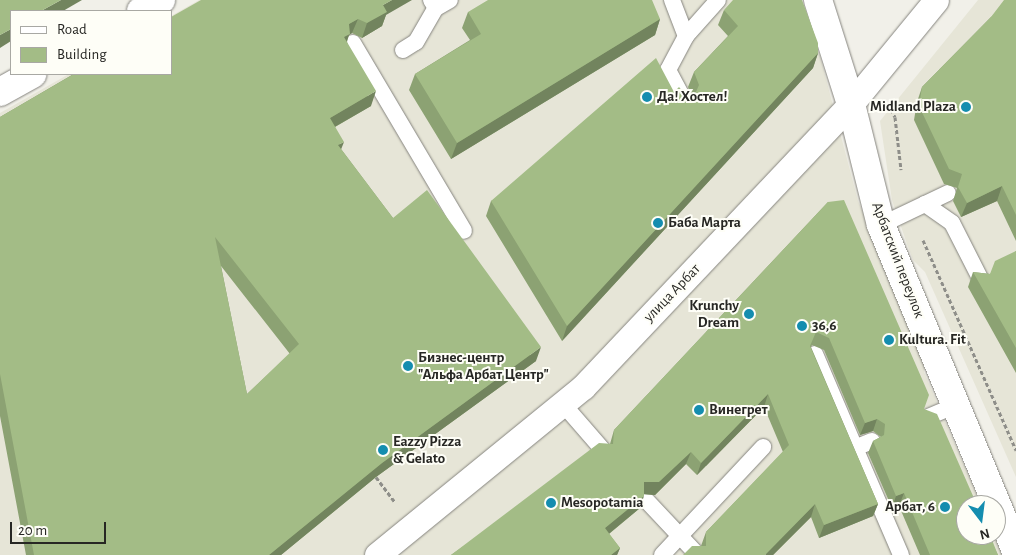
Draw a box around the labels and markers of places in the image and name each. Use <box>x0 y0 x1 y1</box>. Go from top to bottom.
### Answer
place label: Да! Хостел! <box>657 88 727 106</box>
marker: Да! Хостел! <box>641 91 653 103</box>
place label: Midland Plaza <box>870 98 956 116</box>
marker: Midland Plaza <box>960 101 972 113</box>
place label: Баба Марта <box>668 214 741 232</box>
marker: Баба Марта <box>652 217 664 229</box>
place label: Krunchy Dream <box>689 296 739 331</box>
marker: Krunchy Dream <box>743 308 755 320</box>
place label: 36,6 <box>812 317 836 335</box>
marker: 36,6 <box>796 320 808 332</box>
place label: Kultura. Fit <box>899 331 966 349</box>
marker: Kultura. Fit <box>883 334 895 346</box>
place label: Бизнес-центр "Альфа Арбат Центр" <box>418 348 549 383</box>
marker: Бизнес-центр "Альфа Арбат Центр" <box>402 360 414 372</box>
place label: Винегрет <box>709 401 768 419</box>
marker: Винегрет <box>693 404 705 416</box>
place label: Eazzy Pizza & Gelato <box>393 432 461 467</box>
marker: Eazzy Pizza & Gelato <box>377 444 389 456</box>
place label: Mesopotamia <box>561 494 644 512</box>
marker: Mesopotamia <box>545 497 557 509</box>
place label: Арбат, 6 <box>885 498 935 516</box>
marker: Арбат, 6 <box>939 501 951 513</box>

